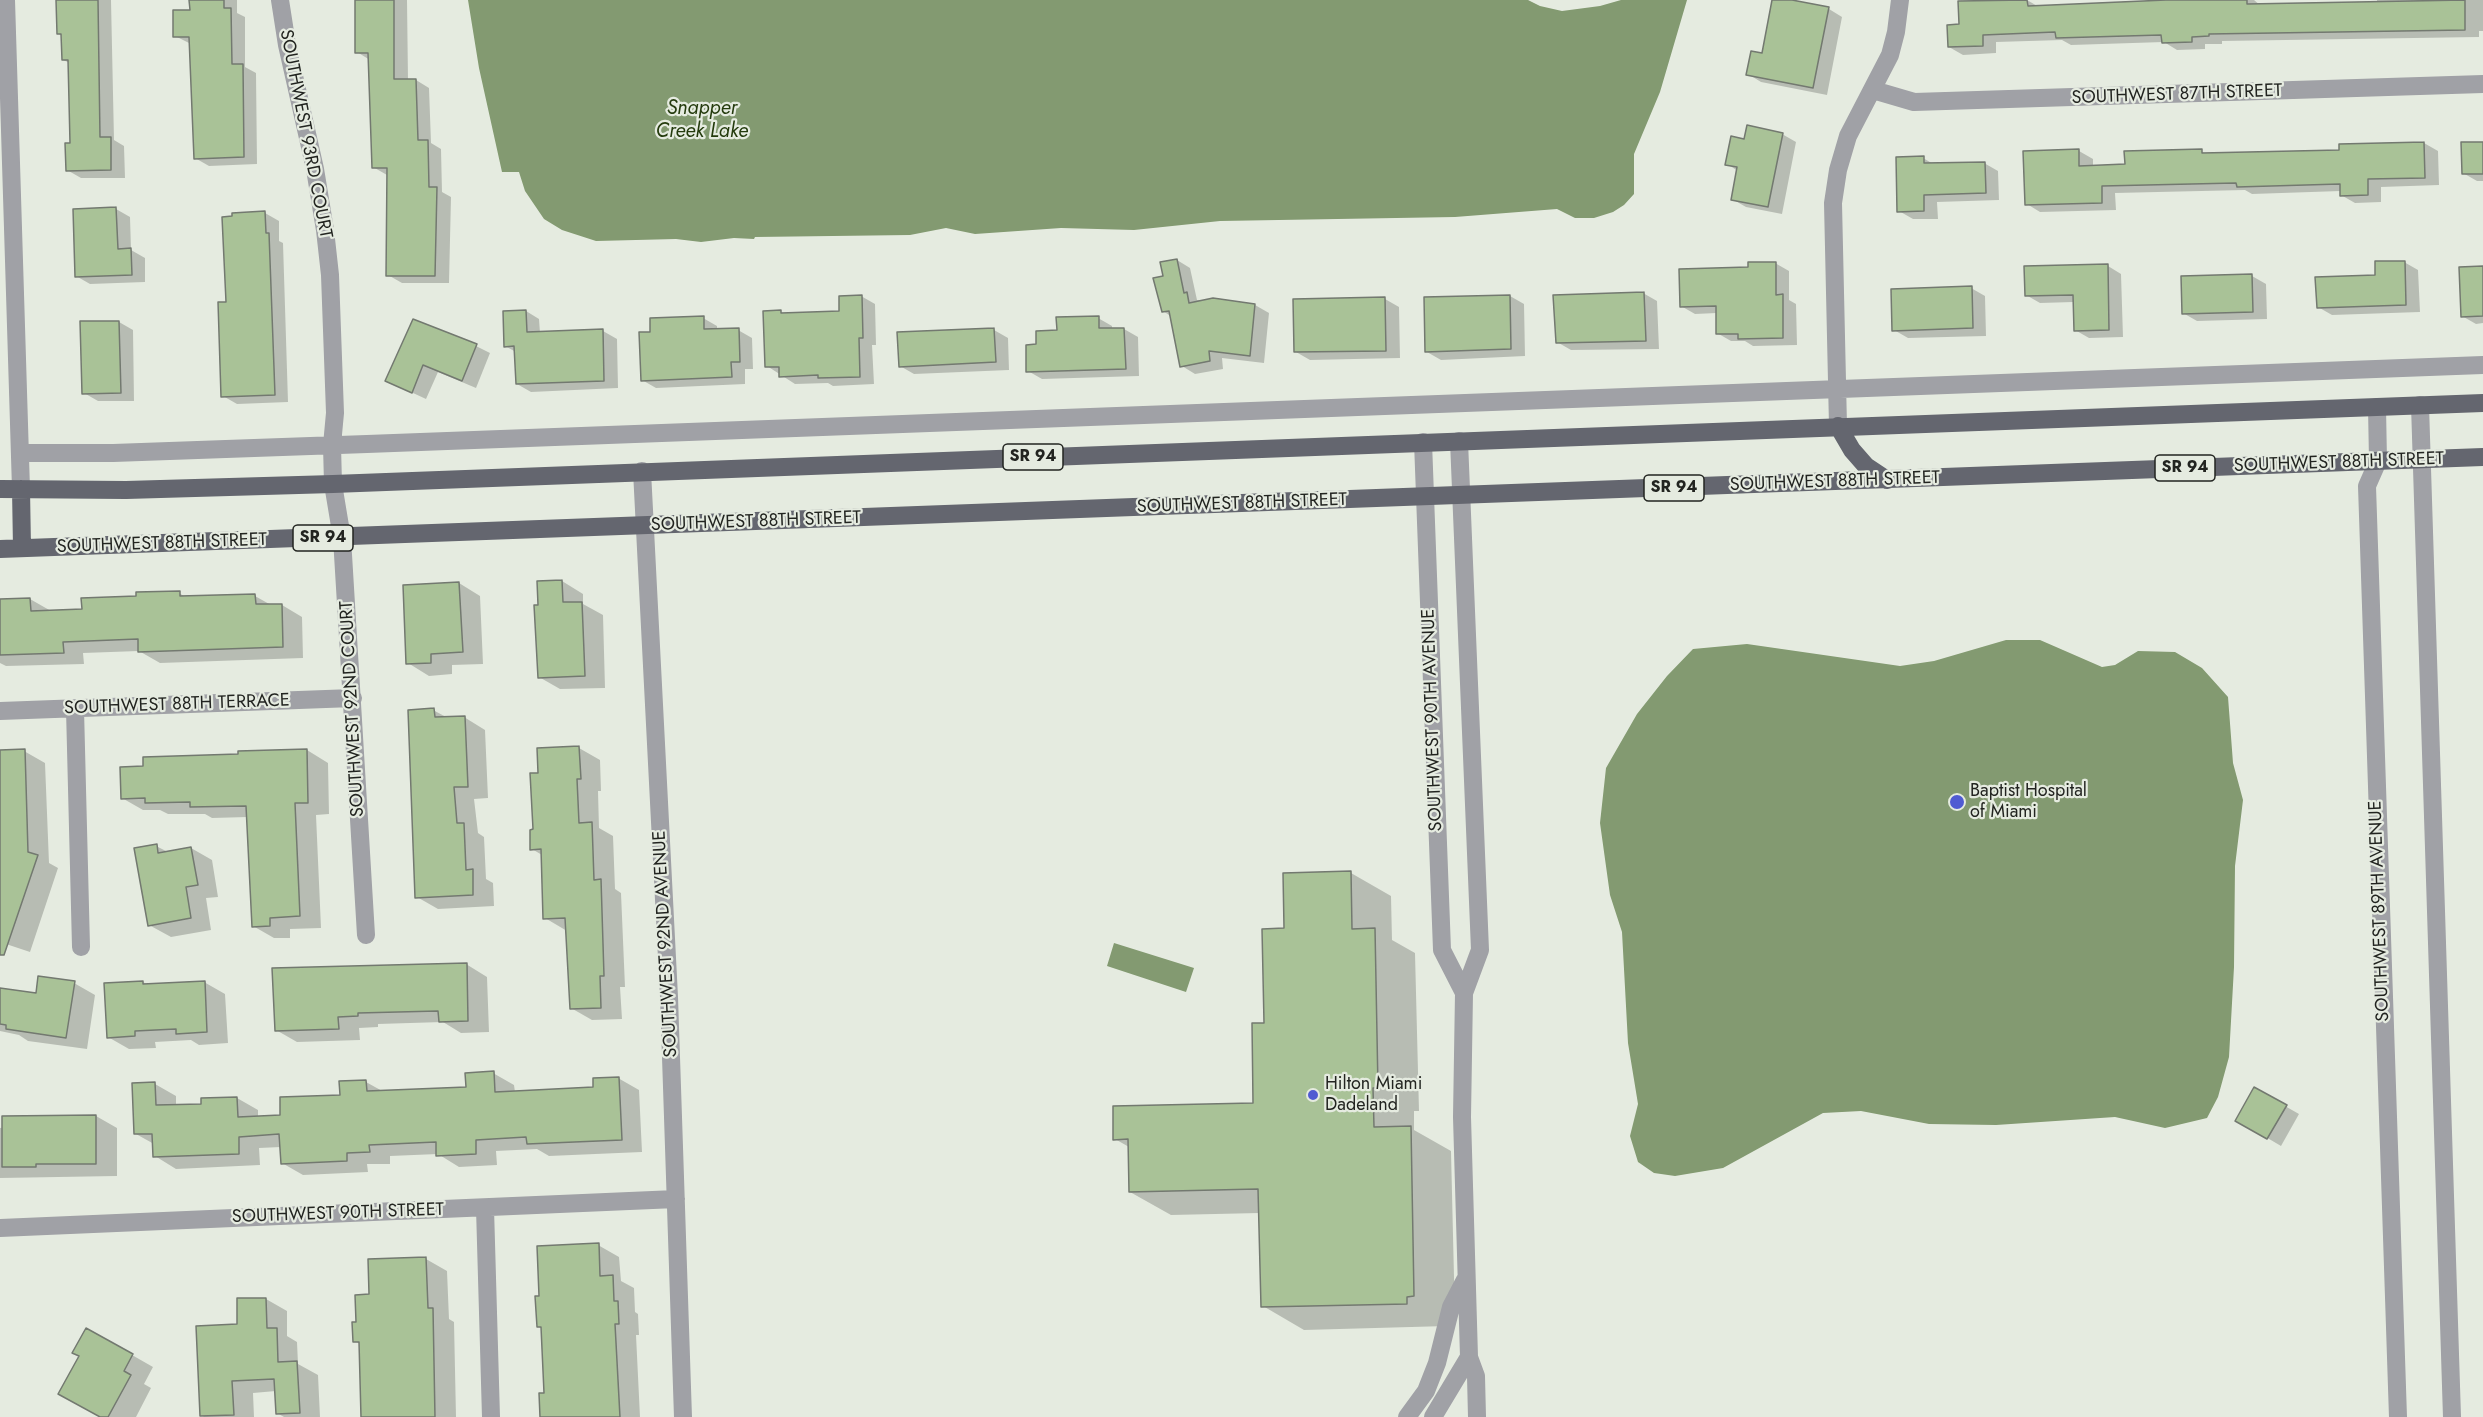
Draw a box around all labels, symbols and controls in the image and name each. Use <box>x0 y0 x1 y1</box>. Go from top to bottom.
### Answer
street label: SOUTHWEST 93RD COURT <box>274 28 336 240</box>
street label: SOUTHWEST 87TH STREET <box>2071 81 2283 109</box>
water label: Snapper Creek Lake <box>656 97 748 144</box>
road number: SR 94 <box>1003 444 1063 470</box>
street label: SOUTHWEST 88TH STREET <box>2234 449 2444 477</box>
road number: SR 94 <box>2155 455 2215 481</box>
street label: SOUTHWEST 88TH STREET <box>1730 468 1940 496</box>
road number: SR 94 <box>1644 475 1704 501</box>
street label: SOUTHWEST 88TH STREET <box>1137 490 1347 518</box>
street label: SOUTHWEST 88TH STREET <box>651 508 861 536</box>
road number: SR 94 <box>293 525 353 551</box>
street label: SOUTHWEST 88TH STREET <box>57 530 267 558</box>
street label: SOUTHWEST 92ND COURT <box>337 600 369 818</box>
street label: SOUTHWEST 90TH AVENUE <box>1418 608 1448 832</box>
street label: SOUTHWEST 88TH TERRACE <box>64 690 290 720</box>
place label: Baptist Hospital of Miami <box>1970 781 2087 824</box>
marker: Baptist Hospital of Miami <box>1948 793 1966 811</box>
street label: SOUTHWEST 89TH AVENUE <box>2365 800 2395 1022</box>
street label: SOUTHWEST 92ND AVENUE <box>649 830 683 1058</box>
place label: Hilton Miami Dadeland <box>1325 1074 1422 1116</box>
marker: Hilton Miami Dadeland <box>1306 1088 1320 1102</box>
street label: SOUTHWEST 90TH STREET <box>232 1200 444 1228</box>

